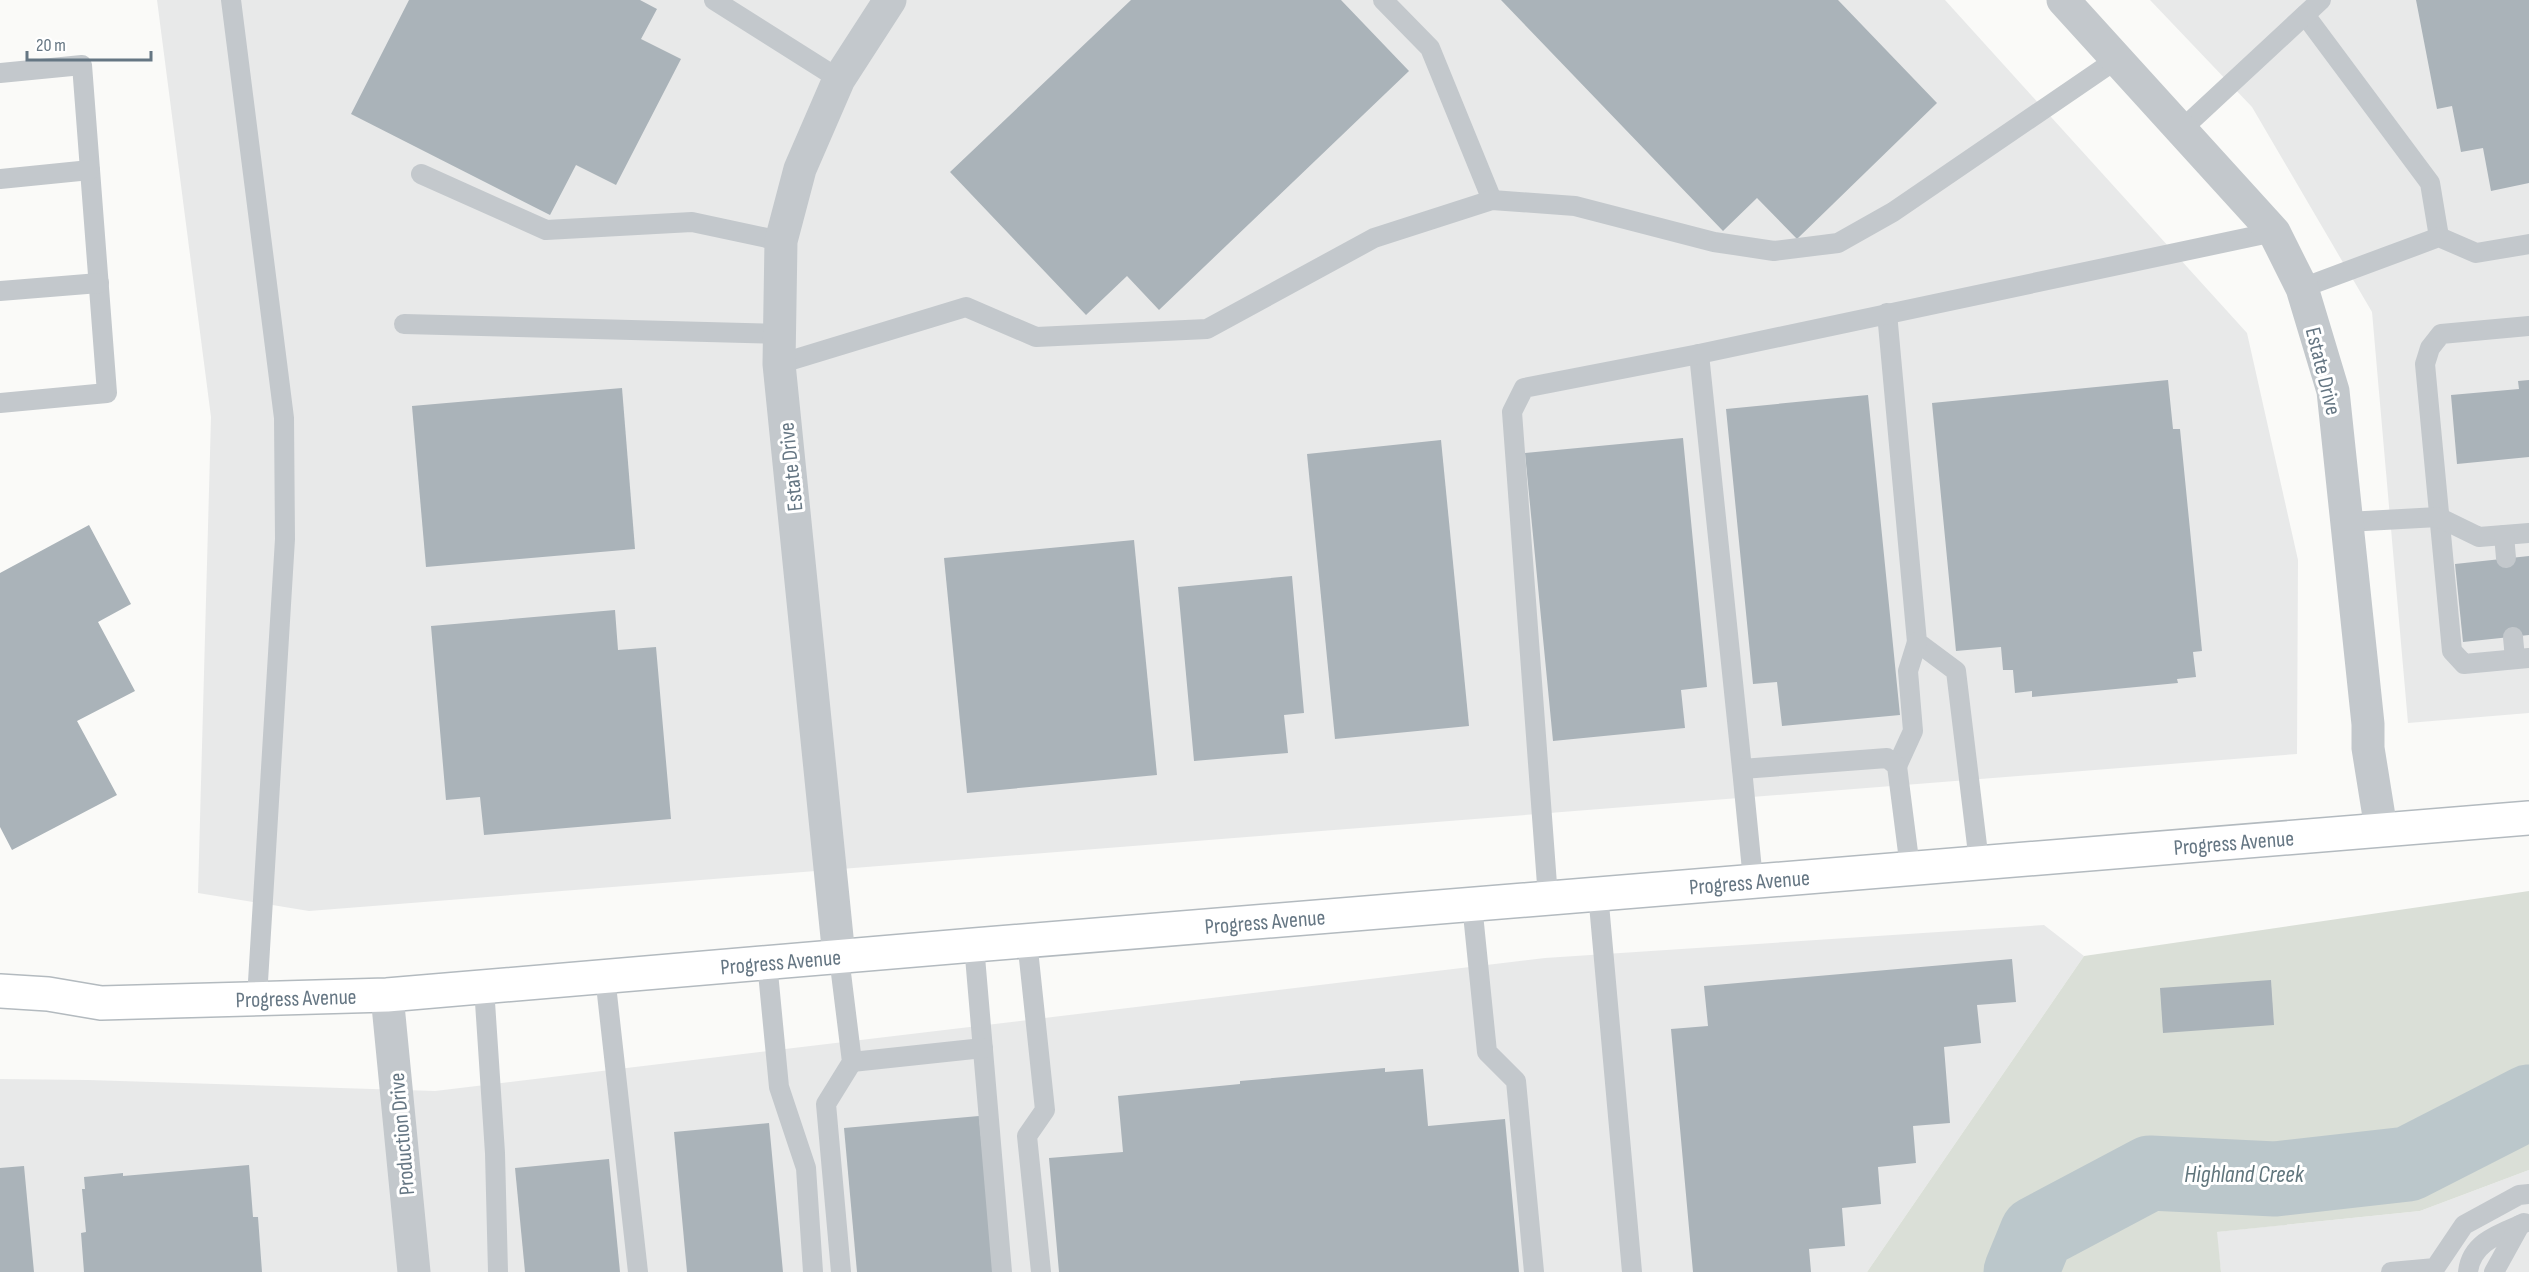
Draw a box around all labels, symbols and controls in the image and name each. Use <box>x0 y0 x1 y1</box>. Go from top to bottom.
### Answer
scale bar <box>27 24 152 62</box>
text: 20 m <box>36 35 66 56</box>
street label: Estate Drive <box>2299 325 2346 418</box>
street label: Estate Drive <box>773 421 810 513</box>
street label: Progress Avenue <box>2173 825 2295 862</box>
street label: Progress Avenue <box>1688 865 1811 902</box>
street label: Progress Avenue <box>1204 904 1326 941</box>
street label: Progress Avenue <box>719 944 842 982</box>
street label: Progress Avenue <box>235 984 357 1014</box>
street label: Production Drive <box>384 1072 421 1196</box>
water label: Highland Creek <box>2184 1160 2305 1189</box>

